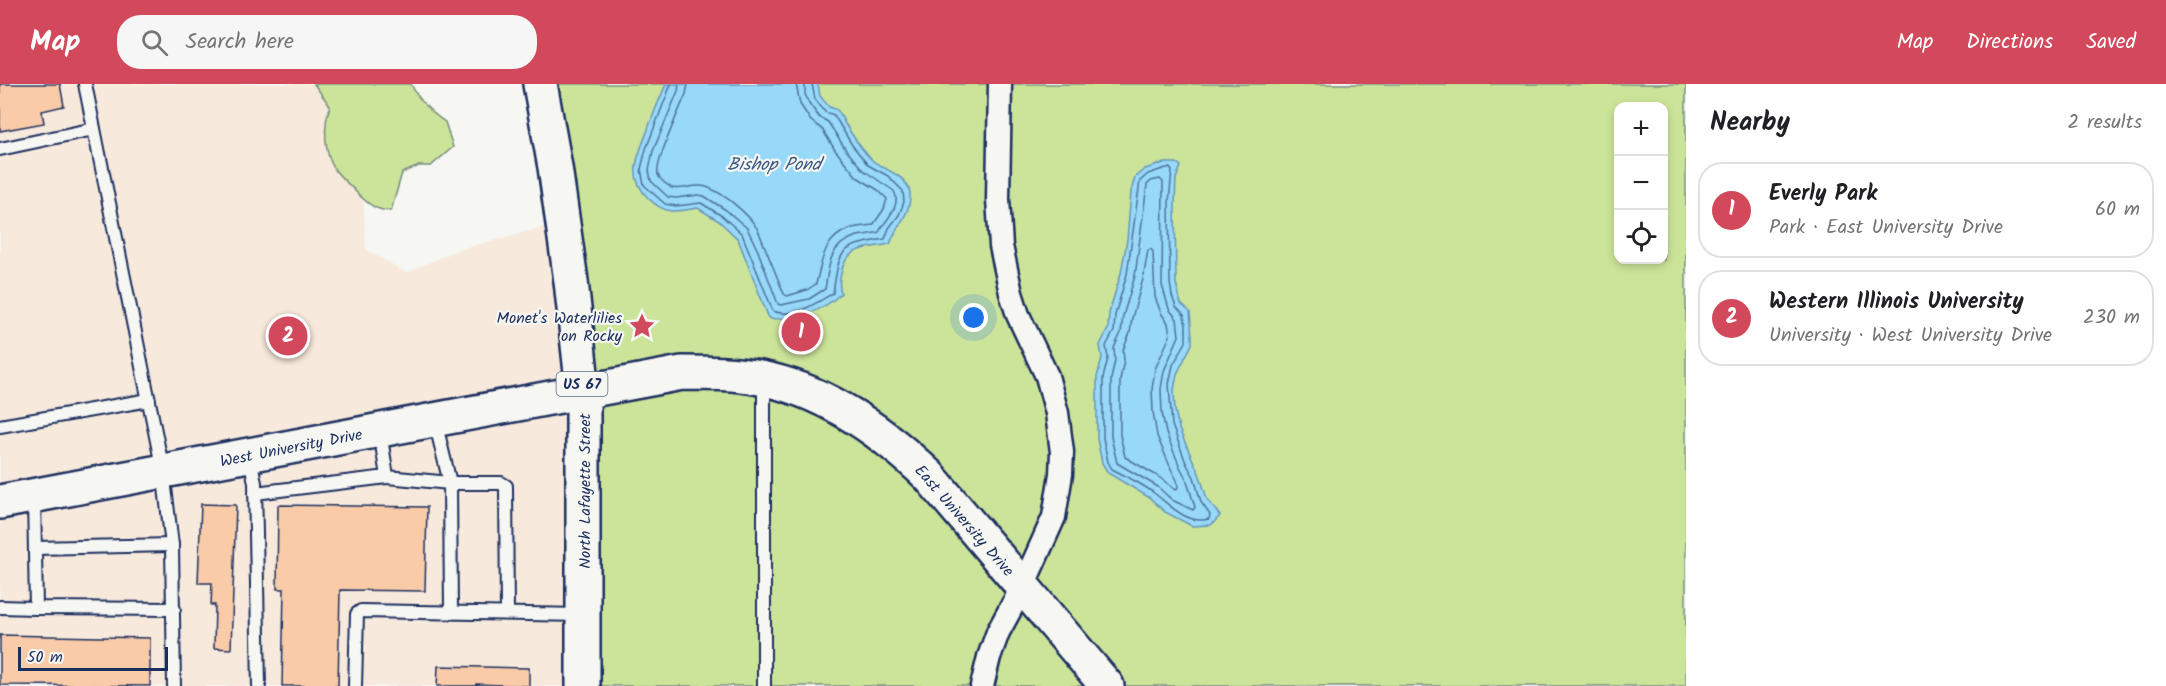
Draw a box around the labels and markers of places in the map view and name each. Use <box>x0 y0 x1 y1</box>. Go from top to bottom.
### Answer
place label: Monet's Waterlilies on Rocky <box>496 306 622 349</box>
pin: 1 <box>782 310 820 354</box>
place icon: Monet's Waterlilies on Rocky <box>627 311 657 341</box>
pin: 2 <box>268 314 308 358</box>

